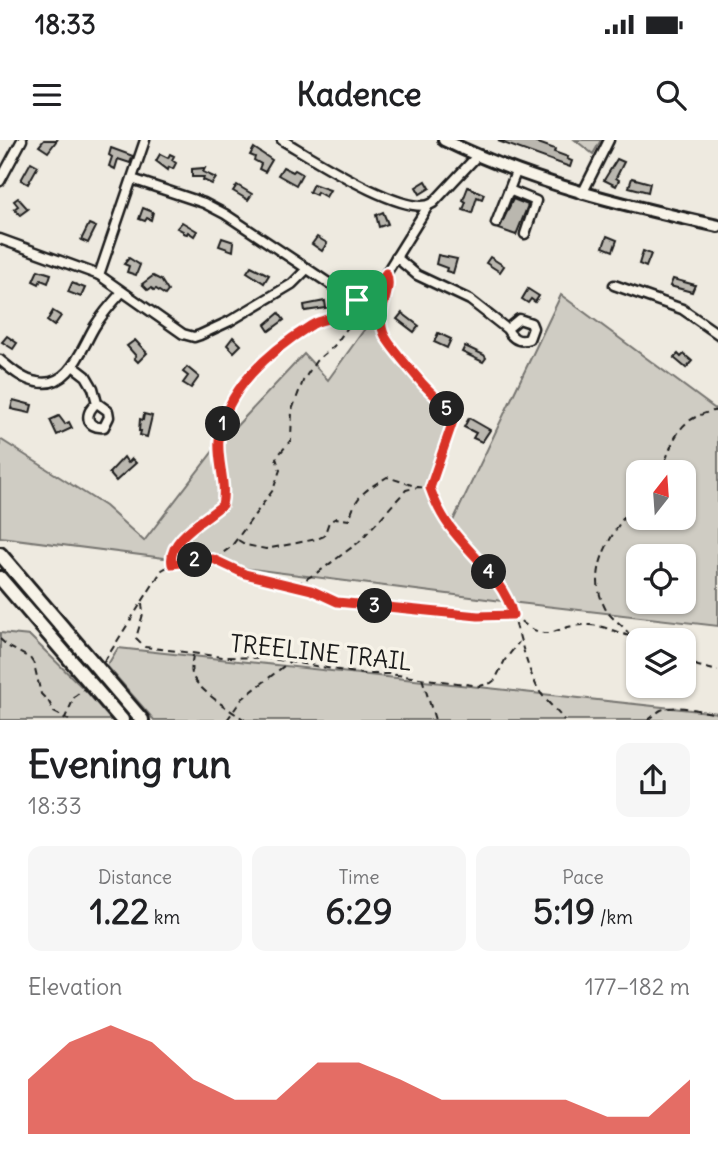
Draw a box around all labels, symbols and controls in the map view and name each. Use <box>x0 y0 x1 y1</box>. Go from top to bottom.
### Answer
text: 18:33 <box>35 8 96 41</box>
text: Kadence <box>296 74 422 115</box>
icon: menu <box>28 76 66 114</box>
icon: search <box>652 76 690 114</box>
pin <box>327 270 387 330</box>
icon: arrive <box>338 281 376 319</box>
pin: 5 <box>430 392 464 426</box>
text: 5 <box>441 396 452 420</box>
pin: 1 <box>206 406 241 442</box>
text: 1 <box>219 411 226 435</box>
north arrow <box>626 460 696 530</box>
map controls <box>626 460 696 698</box>
pin: 2 <box>178 542 212 578</box>
button: locate <box>626 544 696 614</box>
text: 2 <box>189 547 200 571</box>
pin: 4 <box>472 554 506 590</box>
text: 4 <box>483 559 494 583</box>
pin: 3 <box>358 588 392 624</box>
text: 3 <box>369 593 380 617</box>
street label: TREELINE TRAIL <box>229 628 413 676</box>
button: layers <box>626 628 696 698</box>
text: Evening run <box>28 741 231 788</box>
button: share <box>616 743 690 817</box>
text: 18:33 <box>28 791 82 820</box>
text: Distance <box>98 865 172 889</box>
text: Time <box>338 865 380 889</box>
text: Pace <box>562 865 604 889</box>
text: 1.22 <box>90 889 149 933</box>
text: 6:29 <box>325 889 393 933</box>
text: 5:19 <box>533 889 595 933</box>
text: km <box>149 905 180 929</box>
text: /km <box>595 905 633 929</box>
text: Elevation <box>28 972 122 1001</box>
text: 177–182 m <box>585 972 690 1001</box>

